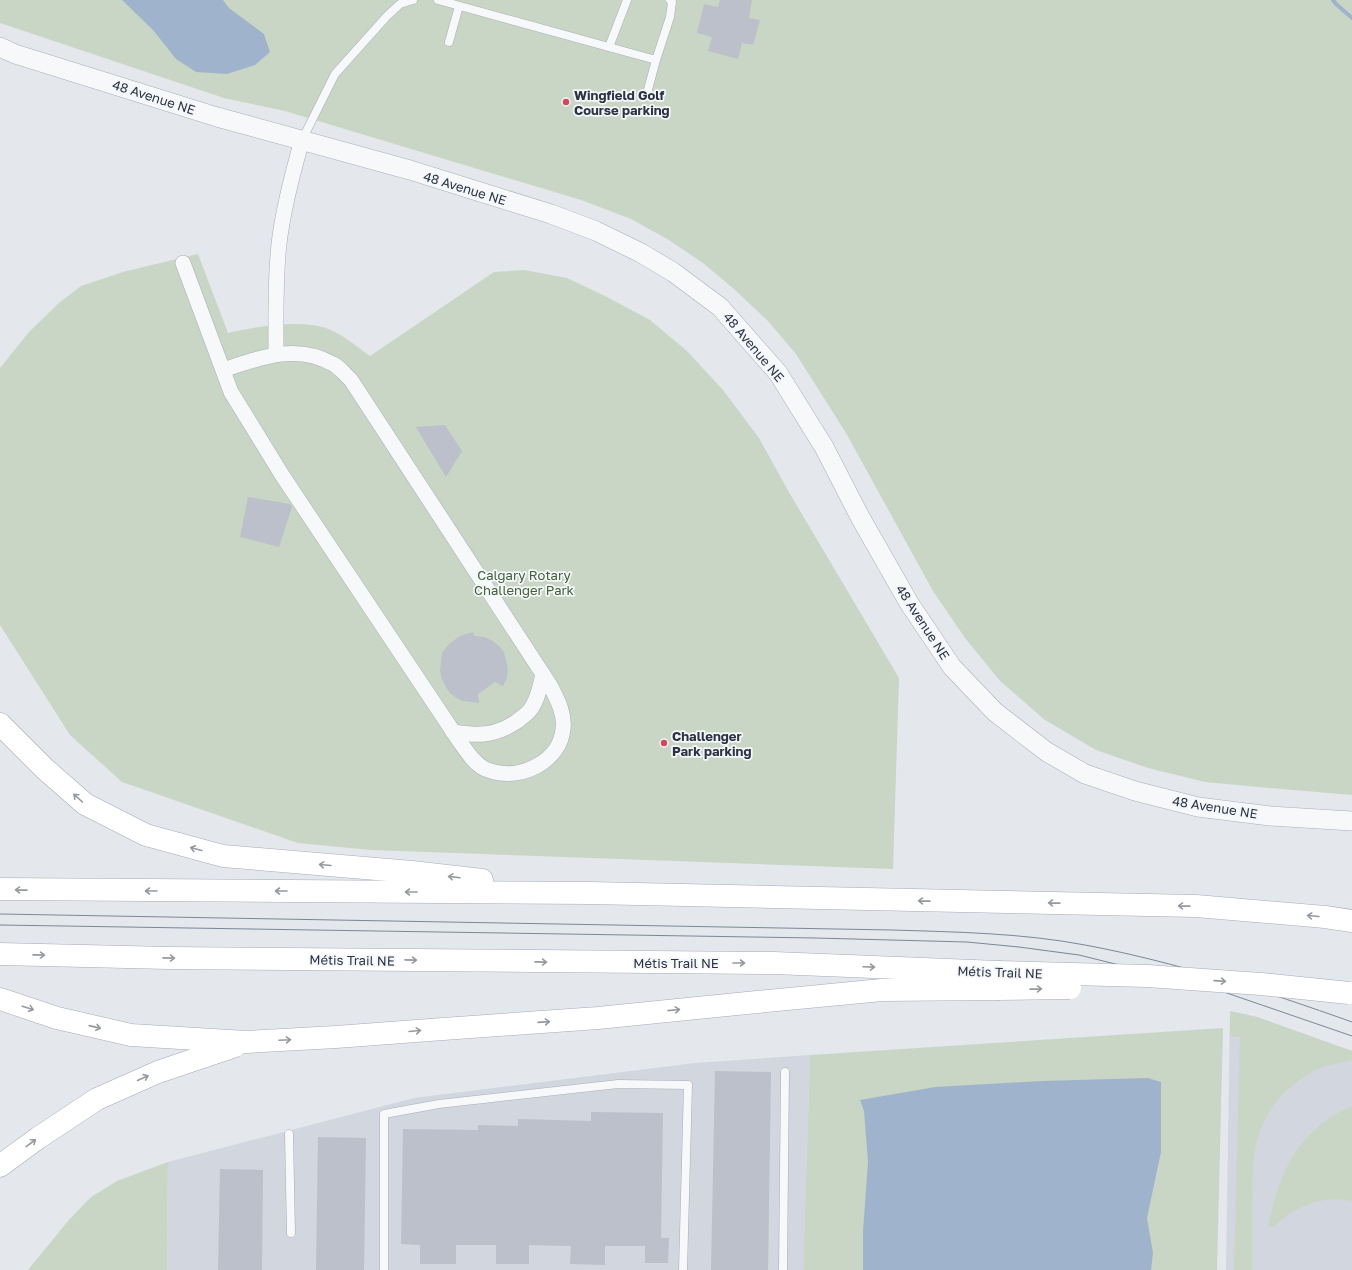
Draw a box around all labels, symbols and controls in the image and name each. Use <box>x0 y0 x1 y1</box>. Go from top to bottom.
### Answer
street label: 48 Avenue NE <box>111 76 197 118</box>
place label: Wingfield Golf Course parking <box>574 87 670 118</box>
marker: Wingfield Golf Course parking <box>561 97 571 107</box>
street label: 48 Avenue NE <box>422 168 509 208</box>
street label: 48 Avenue NE <box>720 309 788 385</box>
park label: Calgary Rotary Challenger Park <box>474 567 575 598</box>
street label: 48 Avenue NE <box>893 582 953 663</box>
place label: Challenger Park parking <box>672 728 751 759</box>
marker: Challenger Park parking <box>659 738 669 748</box>
street label: 48 Avenue NE <box>1171 792 1259 822</box>
one-way arrow <box>73 793 83 803</box>
one-way arrow <box>190 845 203 852</box>
one-way arrow <box>319 861 332 868</box>
one-way arrow <box>448 873 461 881</box>
one-way arrow <box>15 886 28 894</box>
one-way arrow <box>145 887 158 895</box>
one-way arrow <box>275 887 288 895</box>
one-way arrow <box>405 888 418 896</box>
one-way arrow <box>918 897 931 905</box>
one-way arrow <box>1048 900 1061 907</box>
one-way arrow <box>1178 902 1191 910</box>
one-way arrow <box>1307 912 1320 919</box>
one-way arrow <box>32 951 45 959</box>
street label: Métis Trail NE <box>309 951 395 969</box>
one-way arrow <box>162 954 175 961</box>
street label: Métis Trail NE <box>633 955 719 971</box>
one-way arrow <box>404 956 417 964</box>
one-way arrow <box>534 958 547 966</box>
one-way arrow <box>732 959 745 967</box>
one-way arrow <box>862 963 875 971</box>
street label: Métis Trail NE <box>957 963 1043 981</box>
one-way arrow <box>1213 978 1226 985</box>
one-way arrow <box>1029 985 1042 992</box>
one-way arrow <box>22 1005 34 1013</box>
one-way arrow <box>667 1007 680 1014</box>
one-way arrow <box>537 1018 550 1026</box>
one-way arrow <box>88 1023 101 1031</box>
one-way arrow <box>408 1027 421 1035</box>
one-way arrow <box>278 1037 291 1044</box>
one-way arrow <box>137 1074 149 1082</box>
one-way arrow <box>26 1139 37 1147</box>

